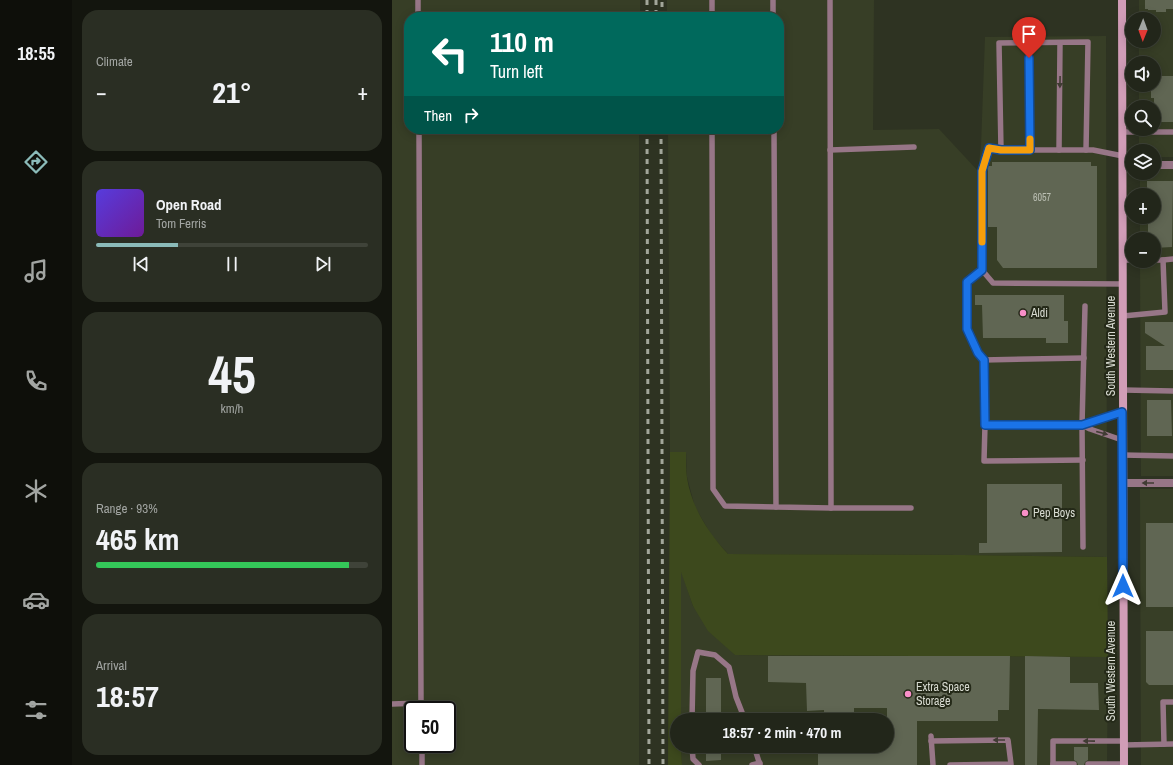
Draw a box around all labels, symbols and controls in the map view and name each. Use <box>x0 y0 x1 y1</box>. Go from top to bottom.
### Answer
north arrow <box>1125 12 1161 48</box>
map controls <box>1125 12 1161 268</box>
pin <box>1012 17 1046 58</box>
text: 110 m <box>490 23 554 61</box>
icon: arrive <box>1018 23 1040 45</box>
icon: left <box>424 28 476 80</box>
text: 18:55 <box>17 41 55 66</box>
text: Climate <box>96 53 133 70</box>
button: sound <box>1125 56 1161 92</box>
text: Turn left <box>490 59 543 84</box>
text: 21° <box>212 72 252 112</box>
one-way arrow <box>1057 76 1063 89</box>
text: − <box>96 77 107 107</box>
text: + <box>357 77 368 107</box>
button: search <box>1125 100 1161 136</box>
icon: right <box>460 104 482 126</box>
text: Then <box>424 105 452 126</box>
button: layers <box>1125 144 1161 180</box>
icon: directions <box>22 148 50 176</box>
button: + <box>1125 188 1161 224</box>
house number: 6057 <box>1033 191 1052 204</box>
text: Open Road <box>156 194 222 215</box>
text: Tom Ferris <box>156 215 206 232</box>
button: − <box>1125 232 1161 268</box>
icon: previous <box>130 253 152 275</box>
icon: pause <box>221 253 243 275</box>
icon: next <box>312 253 334 275</box>
icon: music <box>22 257 50 285</box>
street label: South Western Avenue <box>1103 296 1119 396</box>
place label: Aldi <box>1030 305 1048 321</box>
marker: Aldi <box>1018 308 1028 318</box>
text: 45 <box>208 339 256 409</box>
icon: phone <box>22 367 50 395</box>
text: km/h <box>220 400 244 417</box>
one-way arrow <box>1096 430 1108 436</box>
icon: climate <box>22 477 50 505</box>
one-way arrow <box>1141 480 1154 486</box>
text: Range · 93% <box>96 500 158 517</box>
place label: Pep Boys <box>1033 505 1075 521</box>
marker: Pep Boys <box>1020 508 1030 518</box>
text: 465 km <box>96 519 179 559</box>
position arrow <box>1102 565 1144 607</box>
icon: car <box>22 586 50 614</box>
street label: South Western Avenue <box>1103 621 1119 721</box>
text: Arrival <box>96 657 127 674</box>
text: 18:57 <box>96 676 159 716</box>
place label: Extra Space Storage <box>916 679 970 709</box>
marker: Extra Space Storage <box>903 689 913 699</box>
icon: filters <box>22 696 50 724</box>
speed limit sign: 50 <box>404 701 456 753</box>
text: 18:57 · 2 min · 470 m <box>723 722 841 743</box>
one-way arrow <box>992 737 1005 743</box>
one-way arrow <box>1082 738 1095 744</box>

